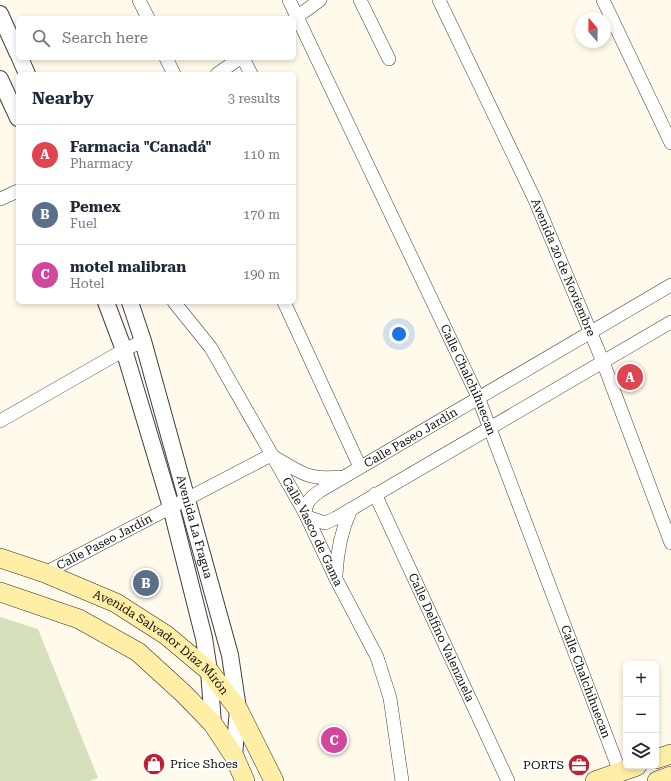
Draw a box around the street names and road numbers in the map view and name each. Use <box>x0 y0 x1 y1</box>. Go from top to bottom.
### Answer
street label: Avenida 20 de Noviembre <box>528 197 599 339</box>
street label: Calle Chalchihuecan <box>437 322 499 437</box>
street label: Calle Paseo Jardín <box>362 405 460 471</box>
street label: Avenida La Fragua <box>174 474 216 581</box>
street label: Calle Vasco de Gama <box>279 475 346 589</box>
street label: Calle Paseo Jardín <box>54 511 155 573</box>
street label: Calle Delfino Valenzuela <box>406 571 477 704</box>
street label: Avenida Salvador Díaz Mirón <box>91 587 232 698</box>
street label: Calle Chalchihuecan <box>558 623 614 740</box>

